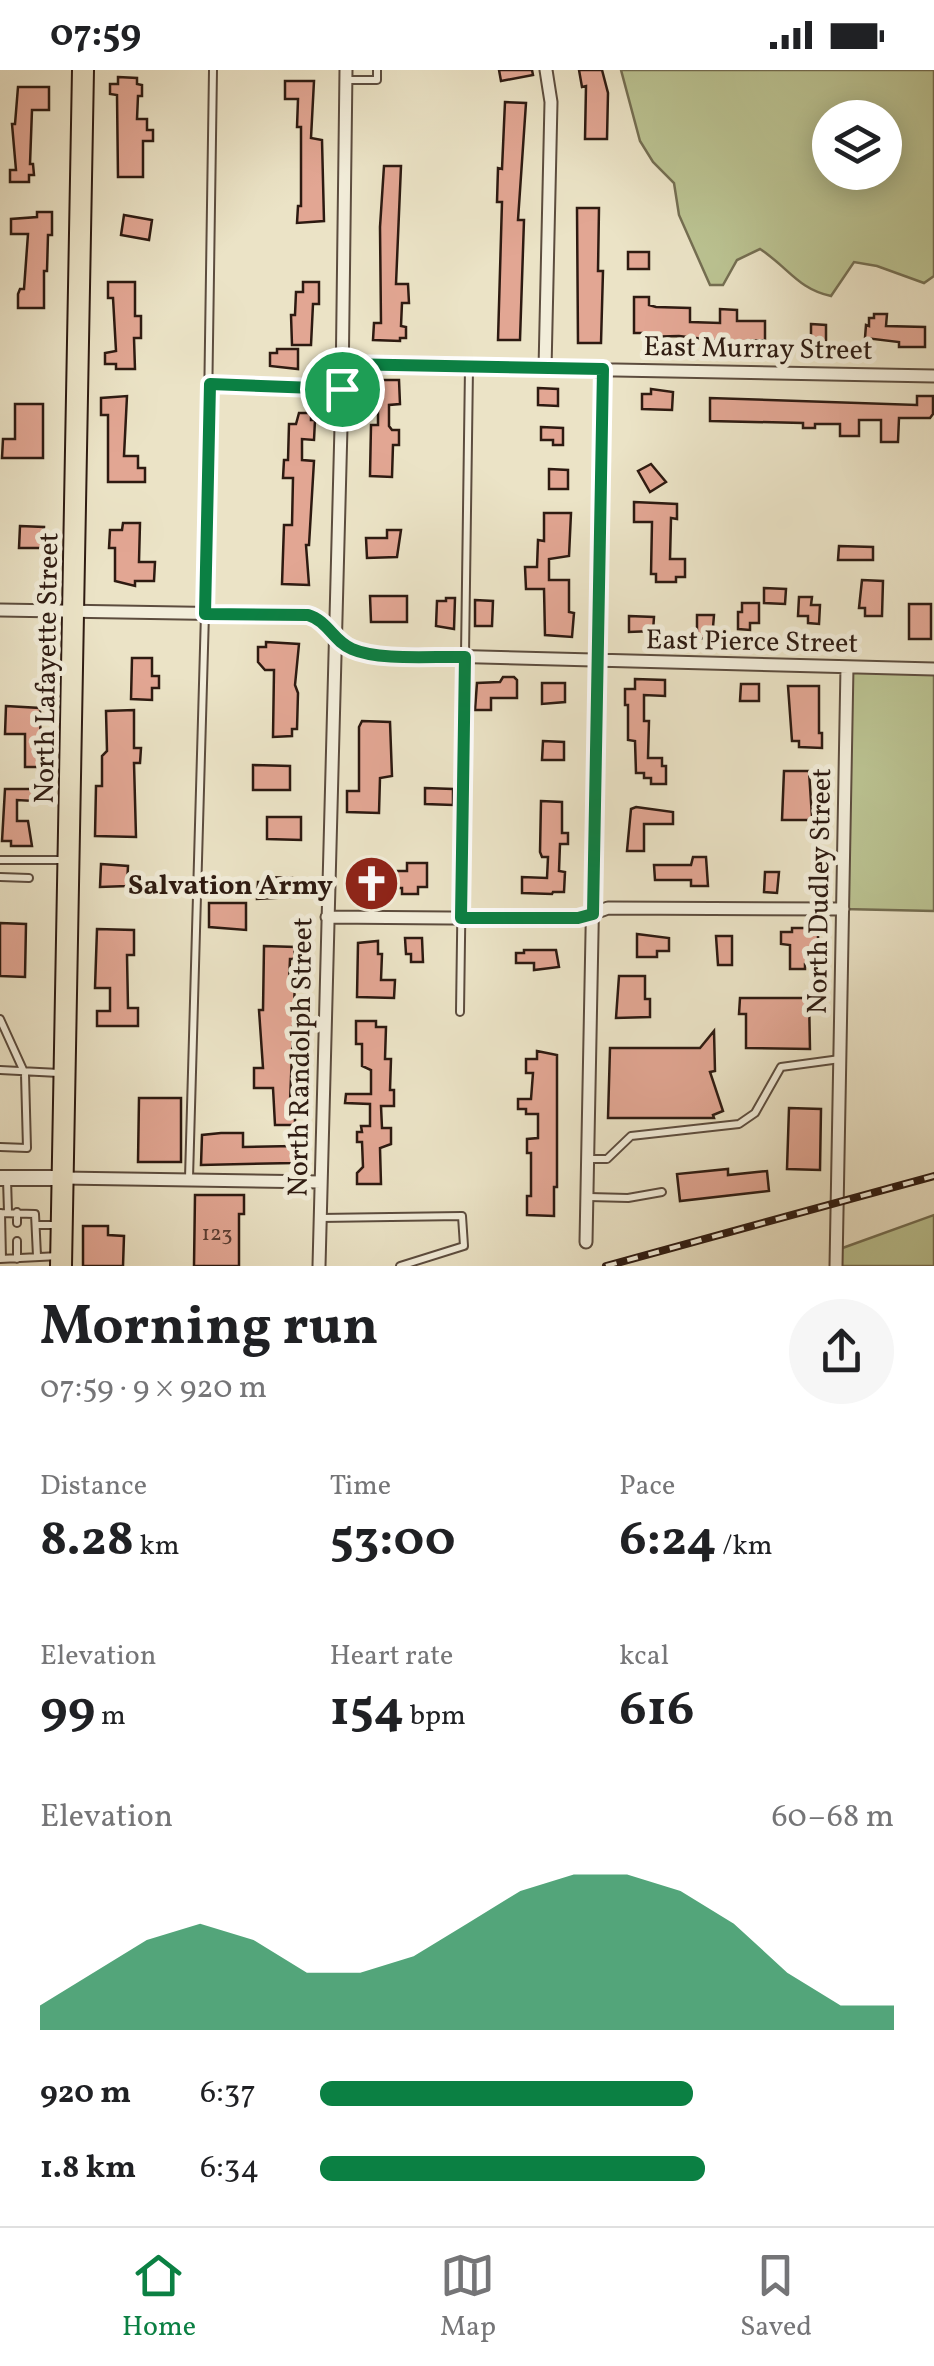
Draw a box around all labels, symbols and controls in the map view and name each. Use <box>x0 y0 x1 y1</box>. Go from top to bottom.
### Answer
text: 07:59 <box>50 9 141 62</box>
map controls <box>812 100 902 190</box>
button: layers <box>812 100 902 190</box>
street label: East Murray Street <box>643 328 873 371</box>
pin <box>300 347 385 432</box>
icon: arrive <box>315 362 370 417</box>
street label: North Lafayette Street <box>26 532 69 804</box>
street label: East Pierce Street <box>645 621 859 664</box>
street label: North Dudley Street <box>799 768 842 1014</box>
church icon: Salvation Army <box>342 854 402 914</box>
place label: Salvation Army <box>128 867 333 906</box>
street label: North Randolph Street <box>280 917 323 1197</box>
house number: 123 <box>202 1219 232 1250</box>
text: Morning run <box>40 1291 379 1367</box>
button: share <box>789 1299 894 1404</box>
text: 07:59 · 9 × 920 m <box>40 1367 267 1411</box>
text: Distance <box>40 1467 147 1506</box>
text: Time <box>330 1467 391 1506</box>
text: Pace <box>619 1467 675 1506</box>
text: 8.28 <box>40 1506 134 1576</box>
text: 53:00 <box>330 1506 455 1576</box>
text: 6:24 <box>619 1506 717 1576</box>
text: km <box>134 1527 180 1566</box>
text: /km <box>717 1527 772 1566</box>
text: Elevation <box>40 1637 156 1676</box>
text: Heart rate <box>330 1637 453 1676</box>
text: kcal <box>619 1637 669 1676</box>
text: 99 <box>40 1676 95 1746</box>
text: 154 <box>330 1676 404 1746</box>
text: 616 <box>619 1676 694 1746</box>
text: m <box>95 1697 126 1736</box>
text: bpm <box>404 1697 466 1736</box>
text: Elevation <box>40 1796 173 1840</box>
text: 60–68 m <box>771 1796 894 1840</box>
text: 920 m <box>40 2072 131 2116</box>
text: 6:37 <box>200 2072 256 2116</box>
text: 1.8 km <box>40 2147 136 2191</box>
text: 6:34 <box>200 2147 259 2191</box>
tab: Home <box>122 2248 196 2347</box>
tab: Map <box>440 2248 496 2347</box>
tab: Saved <box>740 2248 812 2347</box>

